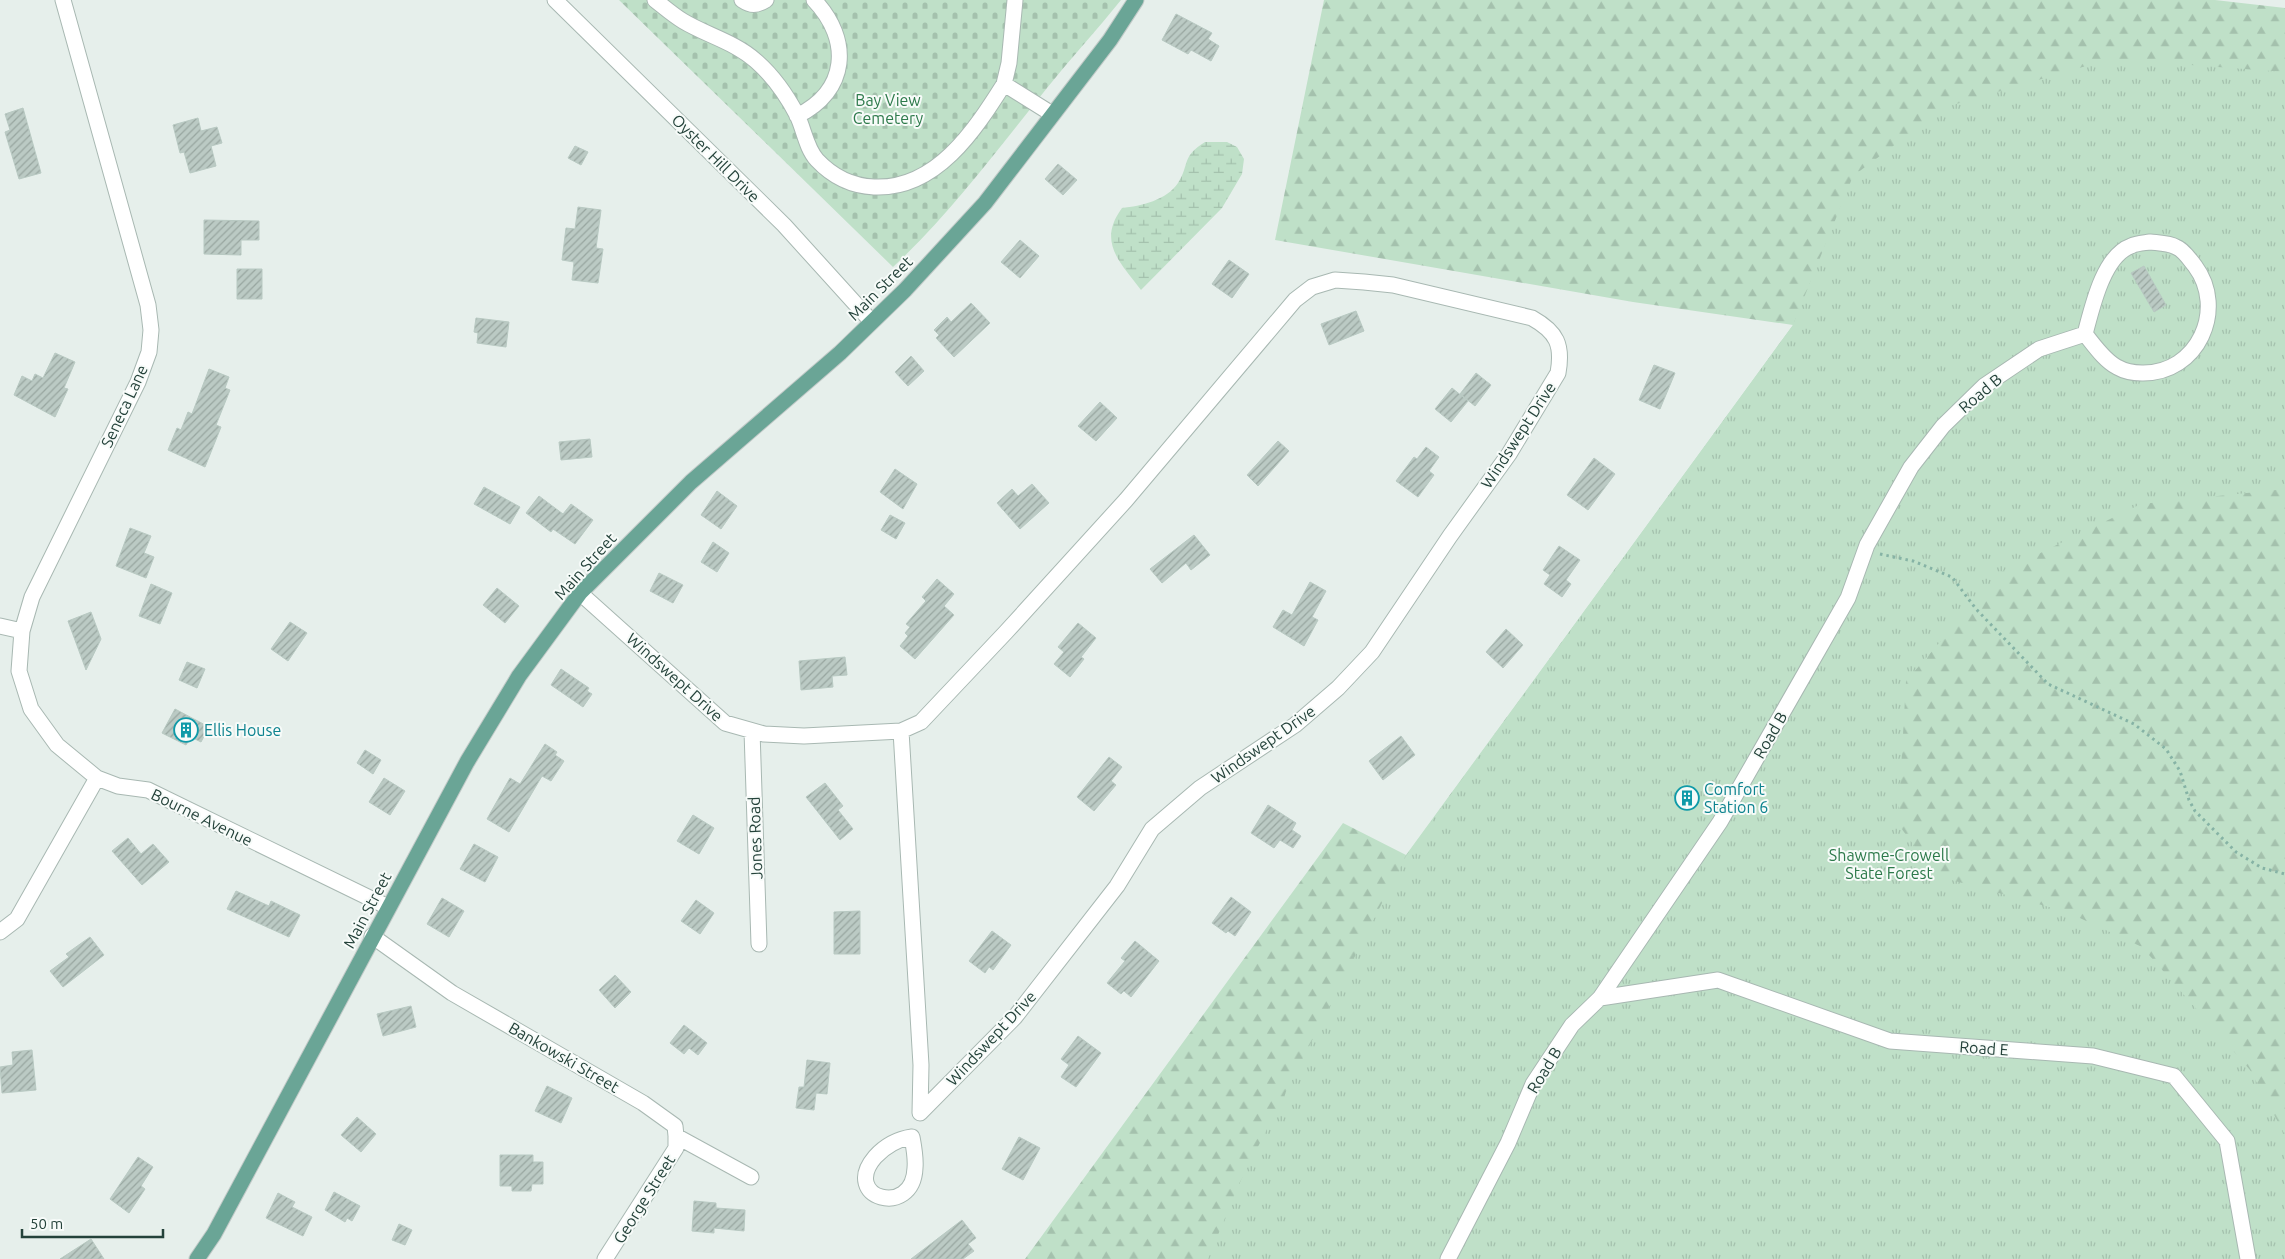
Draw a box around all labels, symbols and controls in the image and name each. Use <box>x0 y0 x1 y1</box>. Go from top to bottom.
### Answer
park label: Bay View Cemetery <box>853 91 924 127</box>
street label: Oyster Hill Drive <box>668 110 764 206</box>
street label: Main Street <box>844 252 916 324</box>
street label: Seneca Lane <box>97 362 151 450</box>
street label: Road B <box>1955 370 2005 416</box>
street label: Windswept Drive <box>1477 379 1559 491</box>
street label: Main Street <box>550 528 620 603</box>
street label: Windswept Drive <box>623 629 727 725</box>
street label: Windswept Drive <box>1208 701 1318 787</box>
street label: Road B <box>1750 709 1790 761</box>
building icon: Ellis House <box>173 717 199 743</box>
place label: Ellis House <box>204 721 281 739</box>
place label: Comfort Station 6 <box>1704 780 1768 816</box>
street label: Bourne Avenue <box>149 785 255 849</box>
building icon: Comfort Station 6 <box>1674 785 1700 811</box>
street label: Jones Road <box>745 796 765 880</box>
park label: Shawme-Crowell State Forest <box>1829 846 1949 882</box>
street label: Main Street <box>339 868 395 951</box>
street label: Windswept Drive <box>943 987 1039 1089</box>
street label: Bankowski Street <box>506 1018 623 1096</box>
street label: Road E <box>1959 1037 2009 1059</box>
street label: Road B <box>1523 1044 1565 1096</box>
street label: George Street <box>610 1151 679 1247</box>
scale bar <box>22 1206 164 1238</box>
text: 50 m <box>30 1215 63 1232</box>

